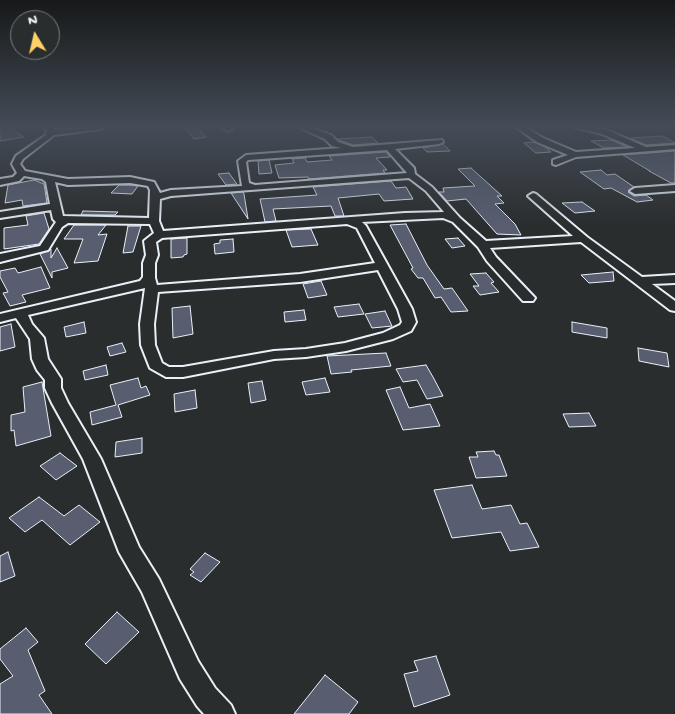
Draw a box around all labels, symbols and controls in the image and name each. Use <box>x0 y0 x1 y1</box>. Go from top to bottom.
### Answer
north arrow <box>10 10 60 60</box>
text: N <box>27 12 39 30</box>

